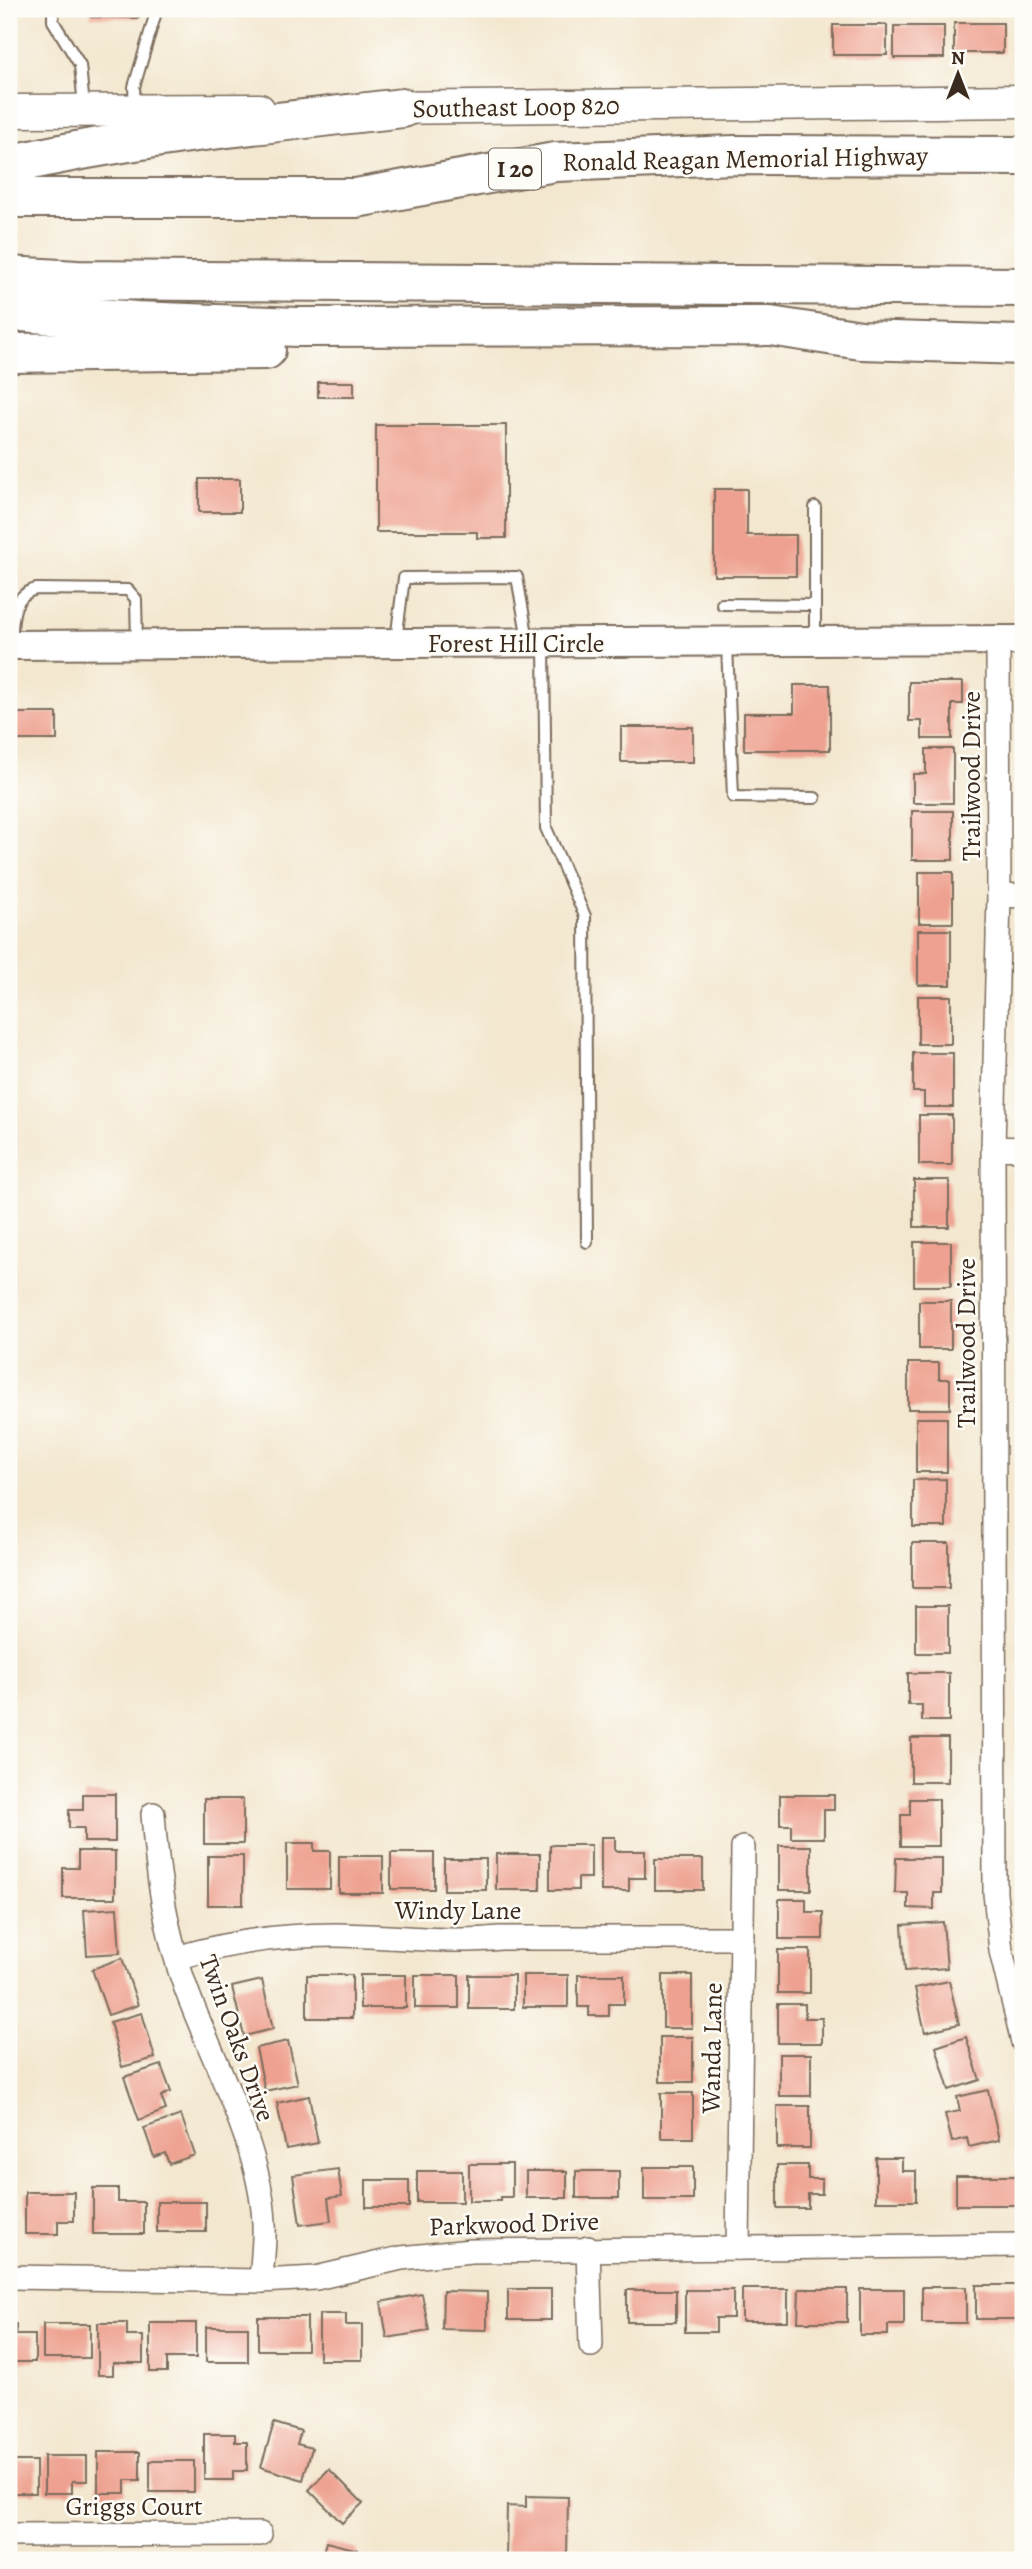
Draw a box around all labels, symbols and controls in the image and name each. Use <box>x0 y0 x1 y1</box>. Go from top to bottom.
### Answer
north arrow <box>923 38 993 108</box>
text: N <box>951 45 965 71</box>
street label: Southeast Loop 820 <box>412 88 620 126</box>
street label: Ronald Reagan Memorial Highway <box>562 138 929 180</box>
road number: I 20 <box>489 148 541 190</box>
street label: Forest Hill Circle <box>428 626 604 661</box>
street label: Trailwood Drive <box>954 691 989 861</box>
street label: Trailwood Drive <box>949 1258 984 1428</box>
street label: Windy Lane <box>394 1893 521 1928</box>
street label: Twin Oaks Drive <box>191 1950 283 2126</box>
street label: Wanda Lane <box>693 1982 731 2115</box>
street label: Parkwood Drive <box>428 2204 600 2244</box>
street label: Griggs Court <box>65 2489 203 2524</box>

